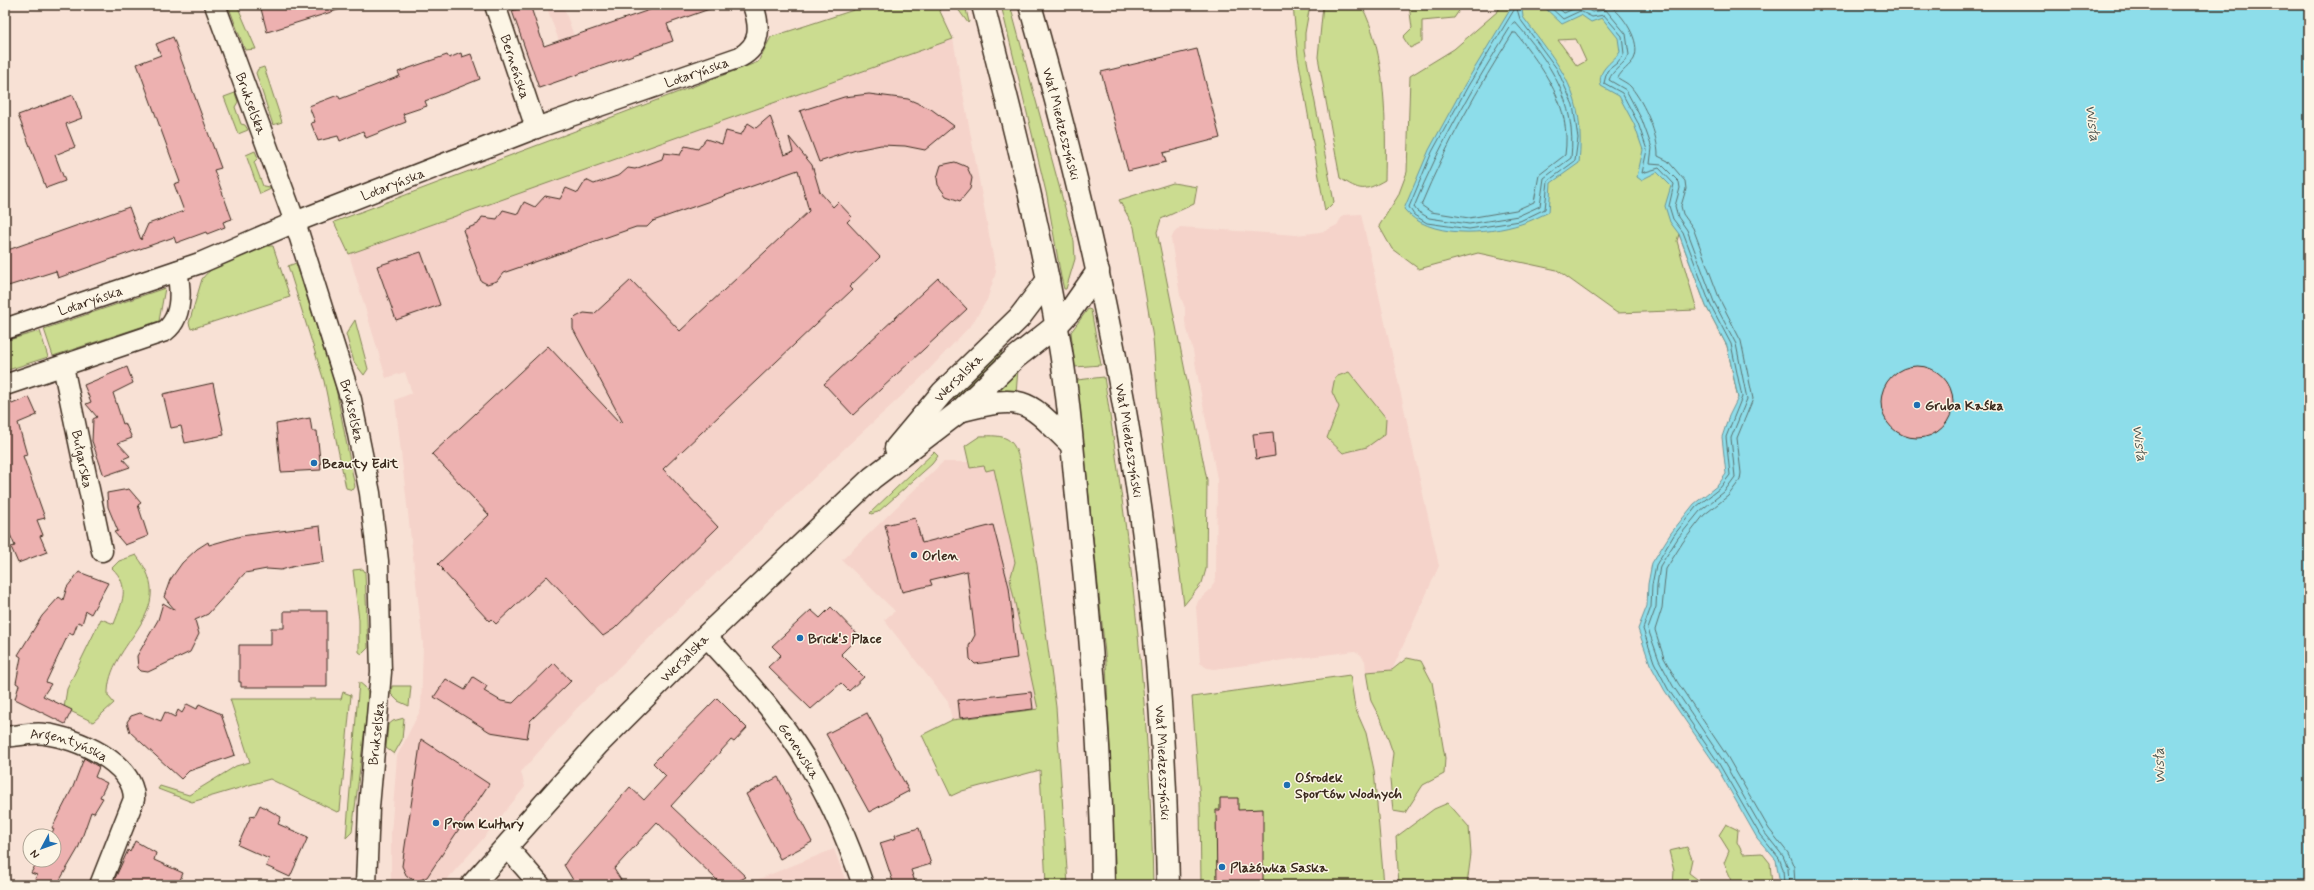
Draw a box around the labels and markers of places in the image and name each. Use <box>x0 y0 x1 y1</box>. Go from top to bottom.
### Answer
place label: Gruba Kaśka <box>1925 397 2004 415</box>
marker: Gruba Kaśka <box>1912 400 1922 410</box>
place label: Beauty Edit <box>322 455 399 473</box>
marker: Beauty Edit <box>309 458 319 468</box>
place label: Orlen <box>922 547 960 565</box>
marker: Orlen <box>909 550 919 560</box>
place label: Brick's Place <box>808 630 882 648</box>
marker: Brick's Place <box>795 633 805 643</box>
place label: Ośrodek Sportów Wodnych <box>1295 769 1402 803</box>
marker: Ośrodek Sportów Wodnych <box>1282 780 1292 790</box>
place label: Prom Kultury <box>444 815 524 833</box>
marker: Prom Kultury <box>431 818 441 828</box>
place label: Plażówka Saska <box>1230 859 1328 877</box>
marker: Plażówka Saska <box>1217 862 1227 872</box>

